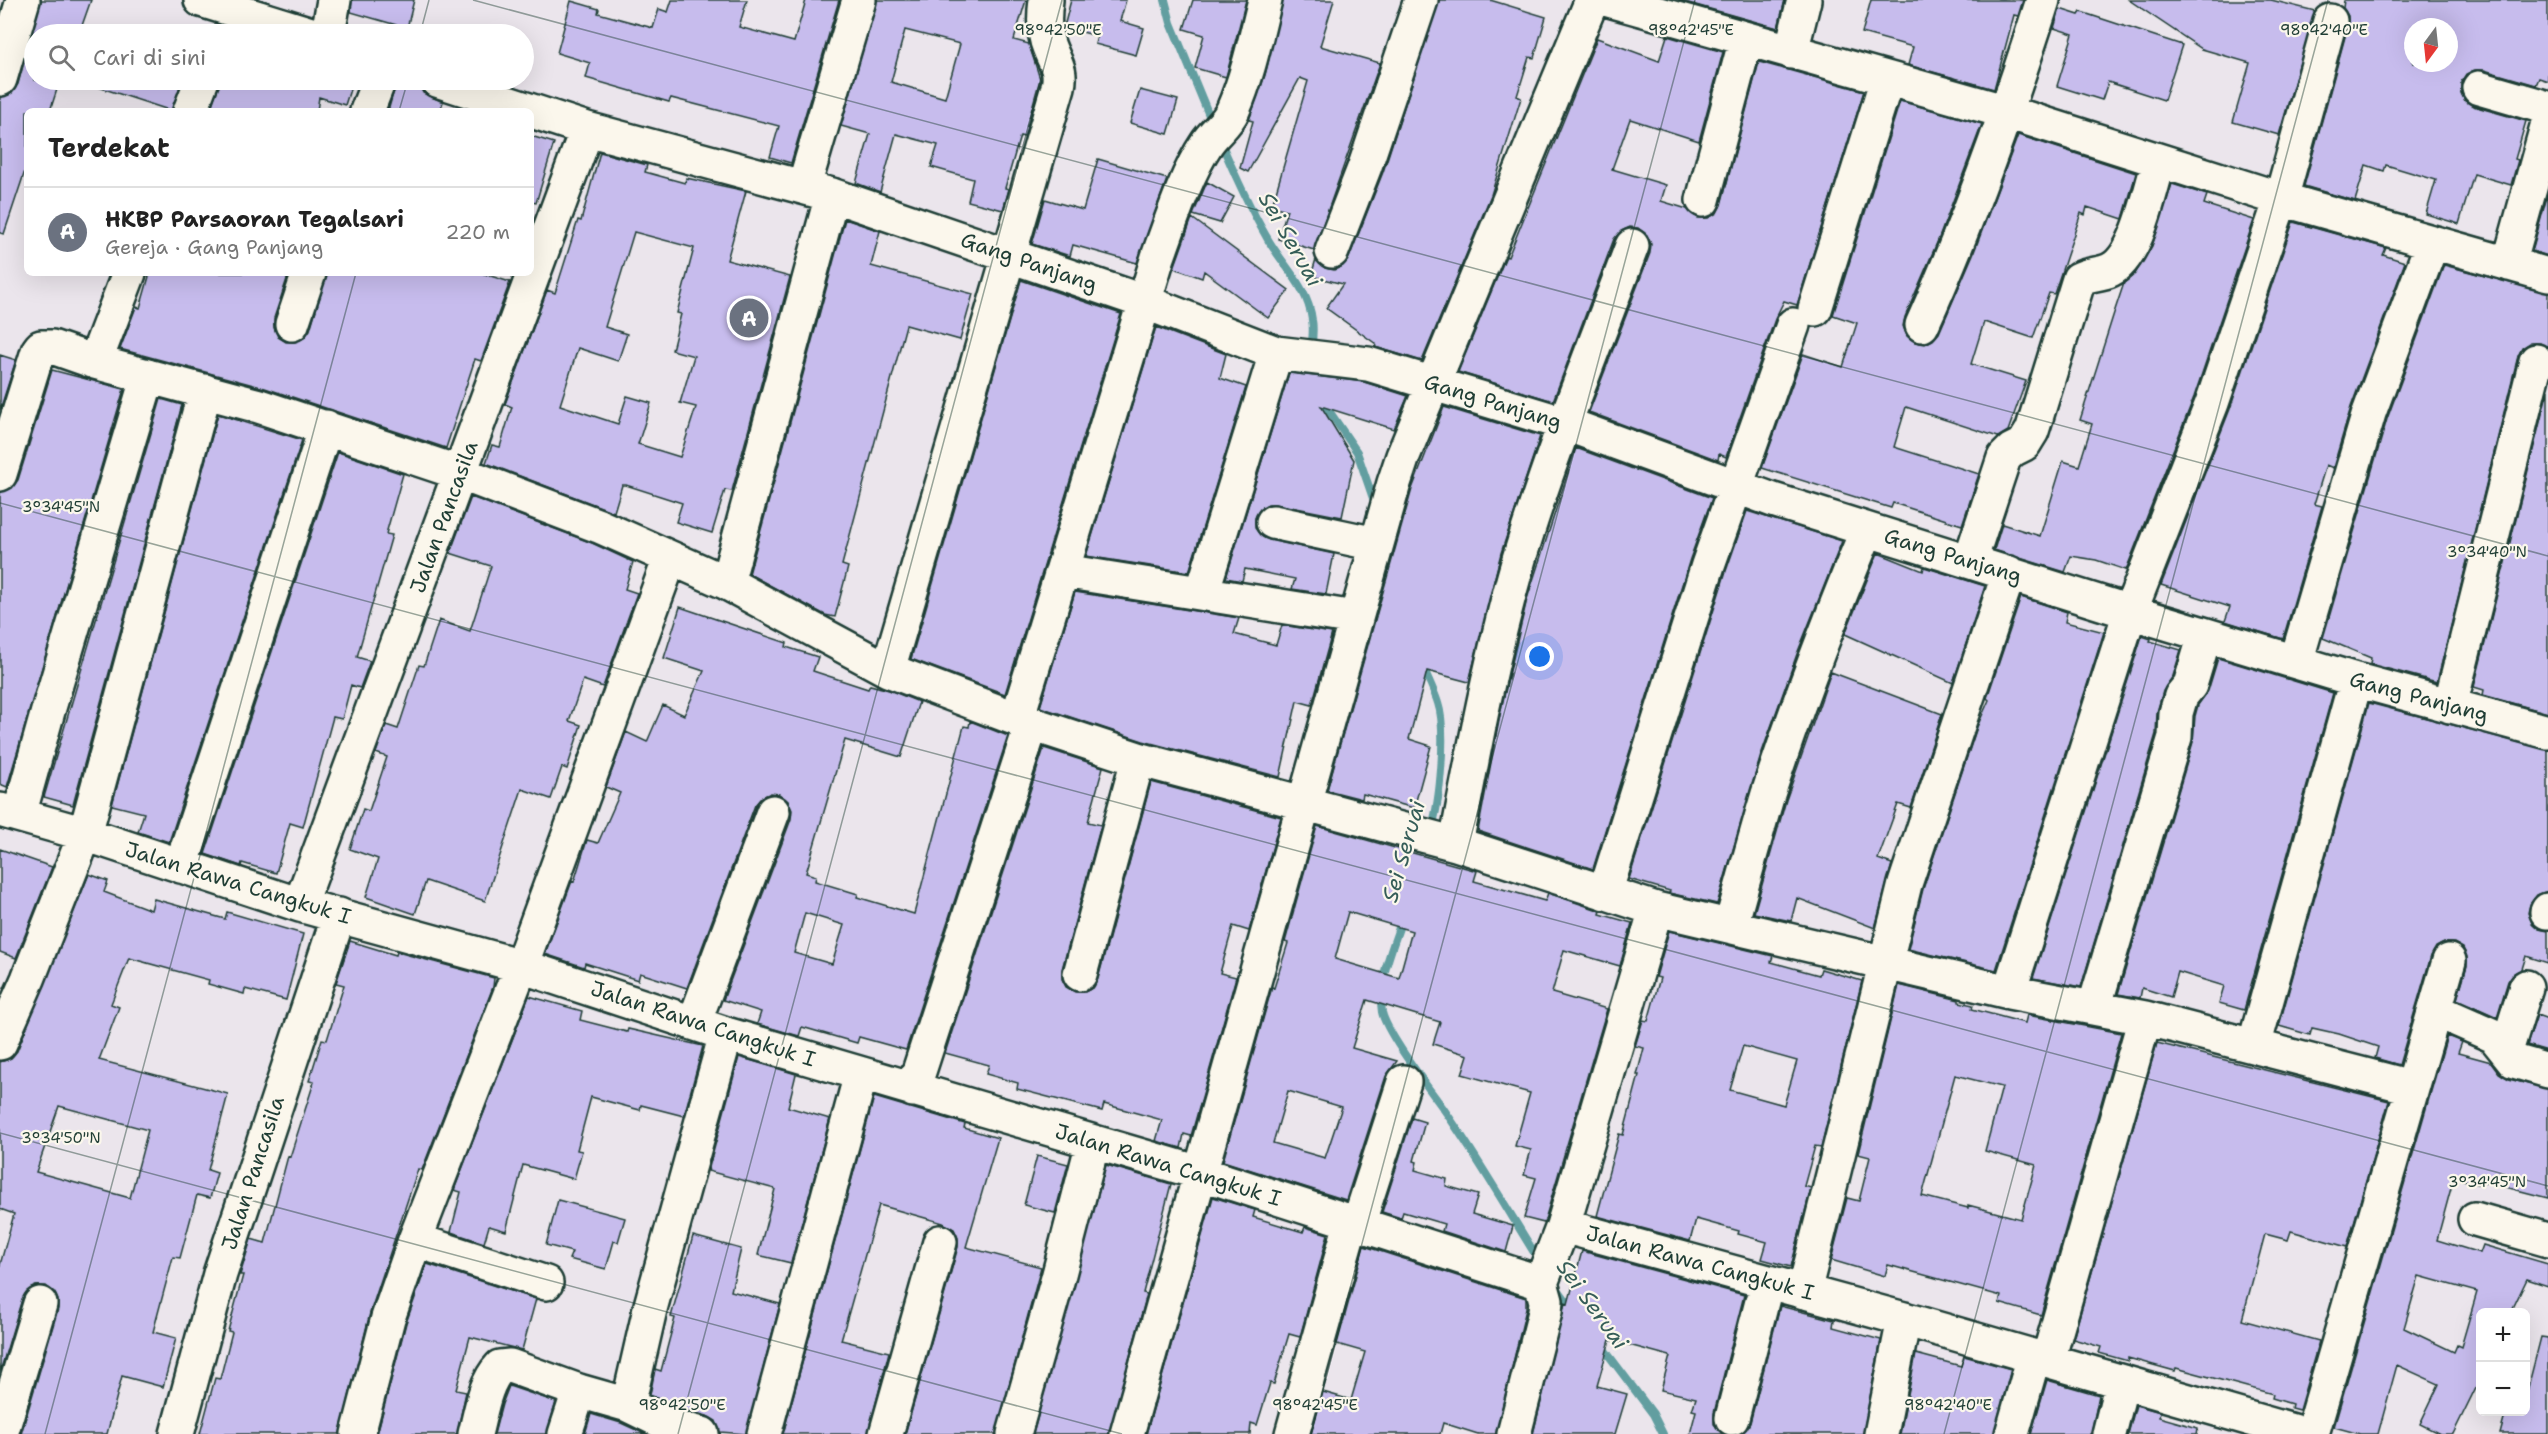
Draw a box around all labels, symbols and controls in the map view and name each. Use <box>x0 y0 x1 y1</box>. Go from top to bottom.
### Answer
north arrow <box>2404 18 2458 72</box>
text: 98°42'50"E <box>1014 20 1102 40</box>
text: 98°42'45"E <box>1648 20 1734 40</box>
text: 98°42'40"E <box>2280 20 2368 40</box>
search box <box>24 24 534 90</box>
icon: search <box>45 41 78 74</box>
text: Cari di sini <box>93 43 206 72</box>
text: Terdekat <box>48 130 170 165</box>
water label: Sei Seruai <box>1252 187 1330 292</box>
text: HKBP Parsaoran Tegalsari <box>105 205 404 234</box>
text: A <box>60 219 75 245</box>
text: 220 m <box>446 219 510 245</box>
street label: Gang Panjang <box>957 226 1101 298</box>
text: Gereja · Gang Panjang <box>105 234 323 260</box>
pin: A <box>730 296 768 340</box>
street label: Gang Panjang <box>1421 368 1565 436</box>
street label: Jalan Pancasila <box>403 437 485 597</box>
text: 3°34'45"N <box>22 497 100 517</box>
street label: Gang Panjang <box>1881 522 2025 590</box>
text: 3°34'40"N <box>2447 542 2527 562</box>
your location <box>1525 642 1554 671</box>
street label: Gang Panjang <box>2346 665 2492 729</box>
water label: Sei Seruai <box>1375 796 1432 905</box>
street label: Jalan Rawa Cangkuk I <box>122 835 354 931</box>
street label: Jalan Rawa Cangkuk I <box>587 974 819 1074</box>
street label: Jalan Pancasila <box>215 1093 291 1253</box>
street label: Jalan Rawa Cangkuk I <box>1052 1117 1284 1213</box>
text: 3°34'50"N <box>21 1128 101 1148</box>
text: 3°34'45"N <box>2448 1172 2526 1192</box>
street label: Jalan Rawa Cangkuk I <box>1583 1219 1817 1307</box>
water label: Sei Seruai <box>1550 1253 1636 1356</box>
map controls <box>2476 1308 2530 1416</box>
button: + <box>2476 1308 2530 1362</box>
button: − <box>2476 1362 2530 1416</box>
text: 98°42'50"E <box>638 1395 726 1415</box>
text: 98°42'45"E <box>1272 1395 1358 1415</box>
text: 98°42'40"E <box>1904 1395 1992 1415</box>

